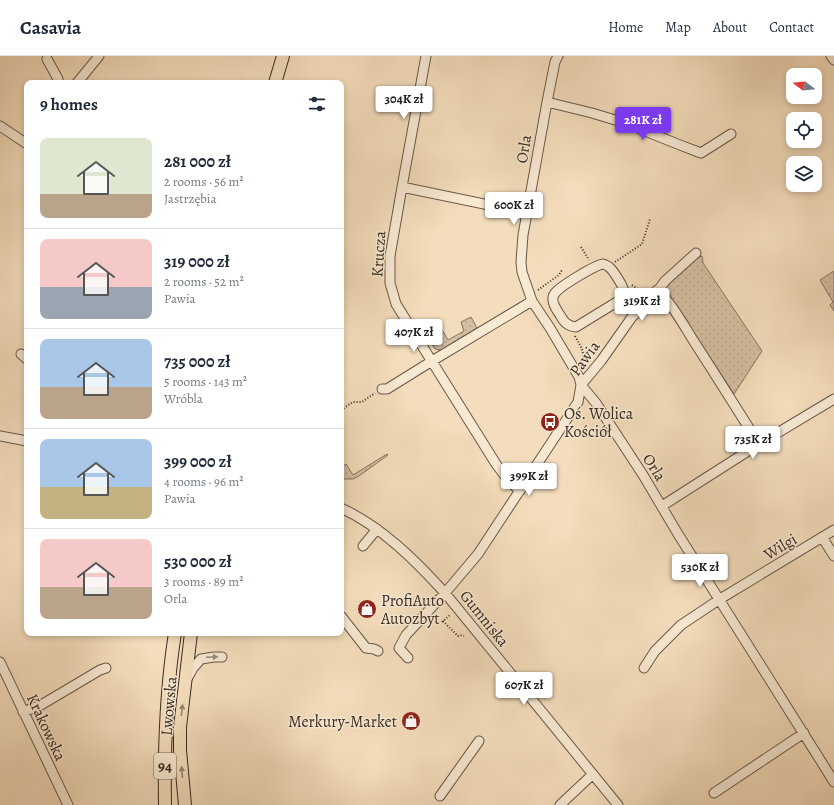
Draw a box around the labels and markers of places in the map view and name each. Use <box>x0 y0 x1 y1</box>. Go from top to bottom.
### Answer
pin: 304K zł <box>367 86 441 120</box>
pin: 281K zł <box>606 107 680 141</box>
pin: 600K zł <box>477 192 551 226</box>
pin: 319K zł <box>605 288 679 322</box>
pin: 407K zł <box>377 319 451 353</box>
place label: Oś. Wolica Kościół <box>564 403 634 443</box>
bus stop icon: Oś. Wolica Kościół <box>539 411 561 433</box>
pin: 735K zł <box>716 426 790 460</box>
pin: 399K zł <box>492 463 566 497</box>
pin: 530K zł <box>663 554 737 588</box>
place label: ProfiAuto Autozbyt <box>380 590 444 630</box>
shop icon: ProfiAuto Autozbyt <box>356 598 378 620</box>
pin: 607K zł <box>487 672 561 706</box>
shop icon: Merkury-Market <box>400 710 422 732</box>
place label: Merkury-Market <box>288 711 397 733</box>

